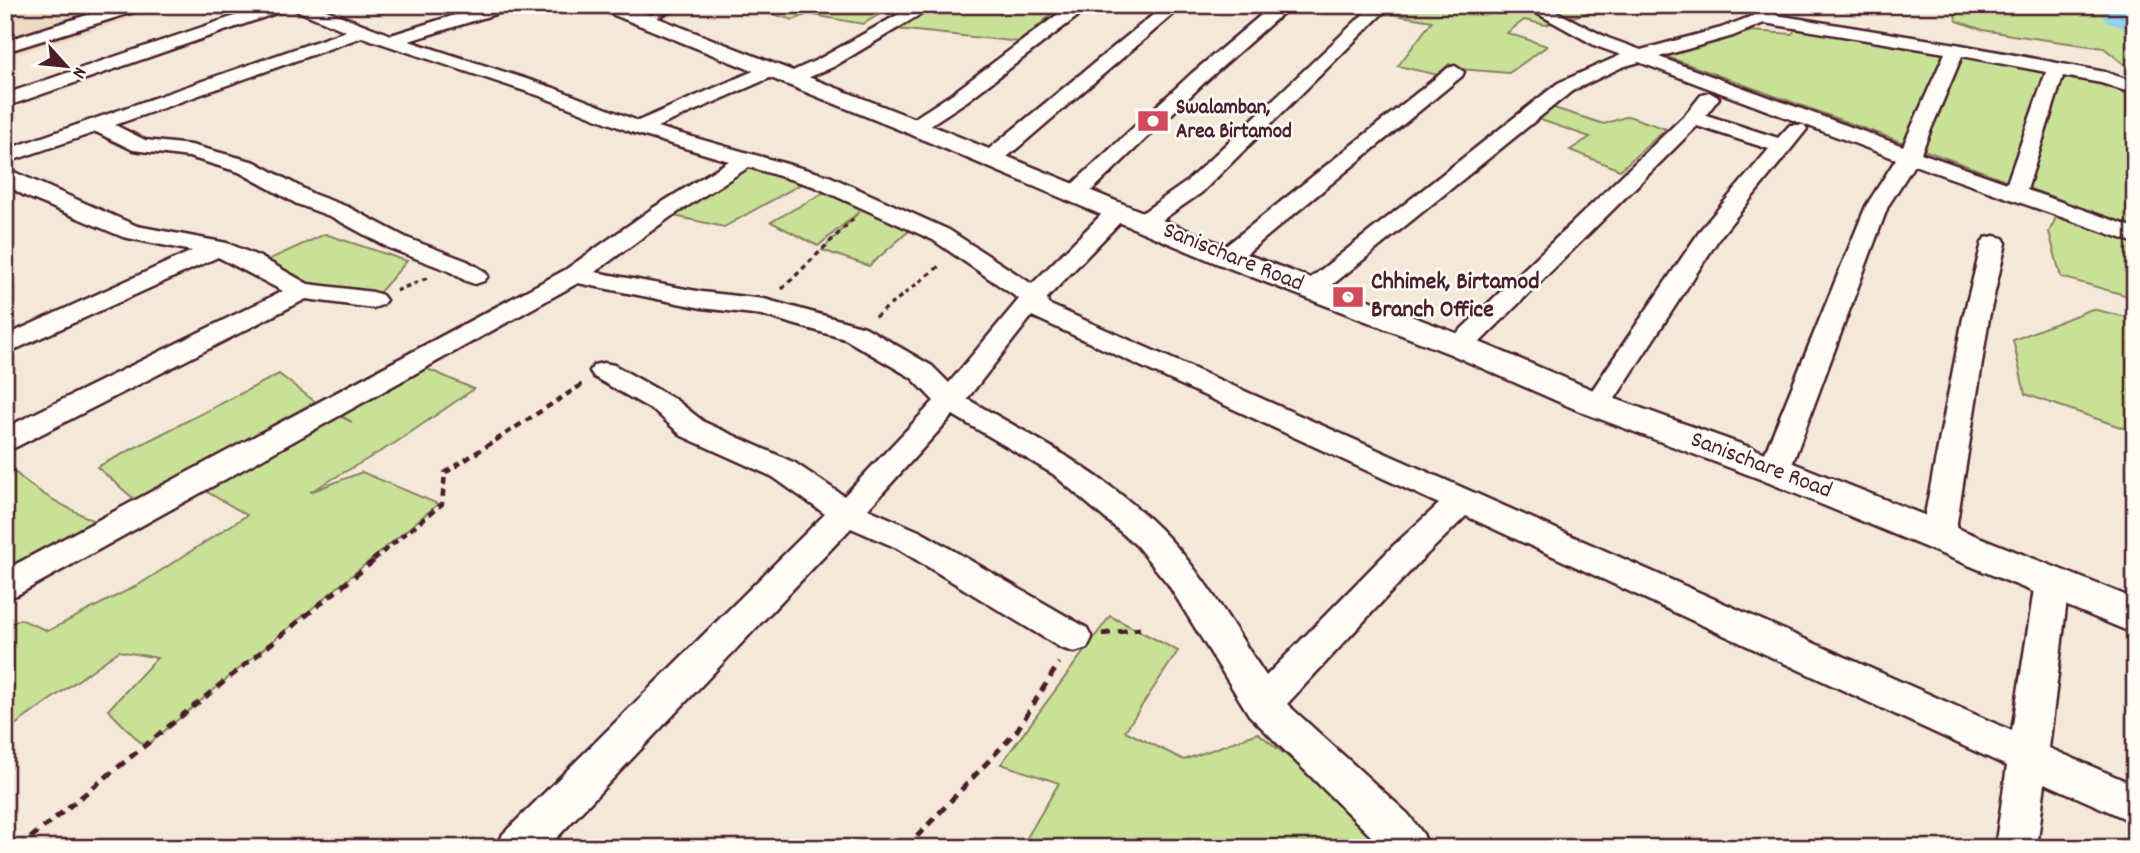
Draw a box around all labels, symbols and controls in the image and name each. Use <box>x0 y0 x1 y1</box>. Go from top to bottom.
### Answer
north arrow <box>32 32 102 102</box>
text: N <box>64 62 92 82</box>
place label: Swalamban, Area Birtamod <box>1176 94 1292 148</box>
bank icon: Swalamban, Area Birtamod <box>1136 104 1170 138</box>
street label: Sanischare Road <box>1157 214 1309 302</box>
place label: Chhimek, Birtamod Branch Office <box>1371 266 1539 328</box>
bank icon: Chhimek, Birtamod Branch Office <box>1331 280 1365 314</box>
street label: Sanischare Road <box>1685 423 1837 509</box>

